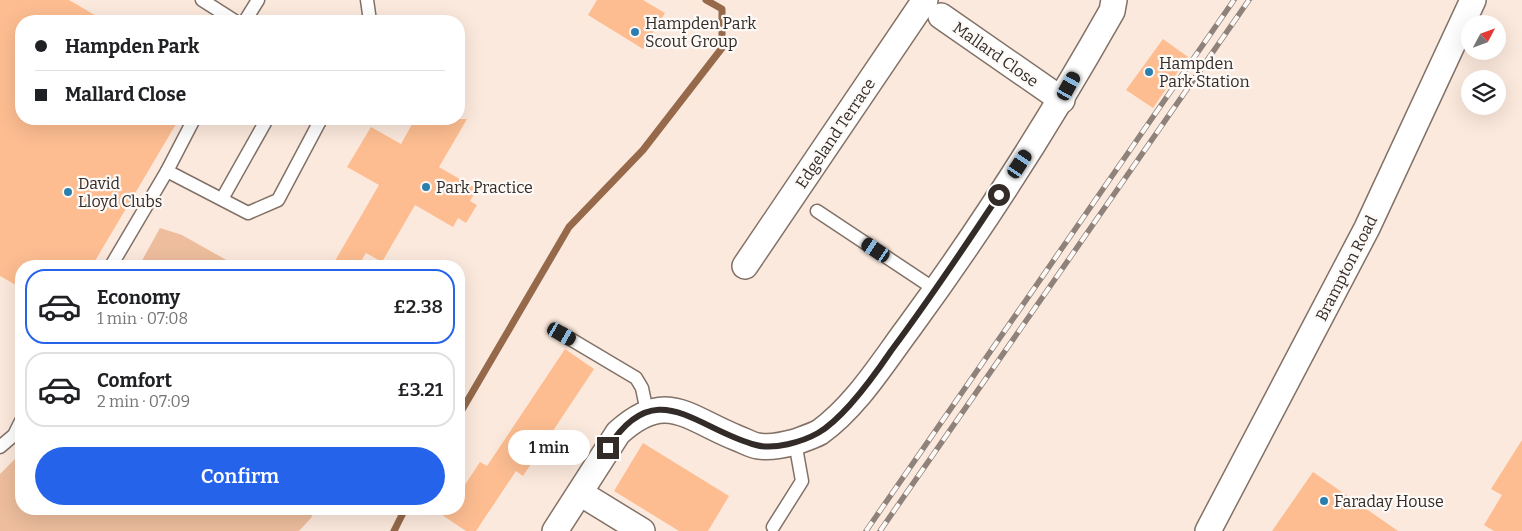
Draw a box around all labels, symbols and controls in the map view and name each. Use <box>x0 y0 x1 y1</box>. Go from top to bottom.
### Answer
place label: Hampden Park Scout Group <box>645 14 756 51</box>
north arrow <box>1461 15 1506 60</box>
map controls <box>1461 15 1506 115</box>
street label: Mallard Close <box>949 18 1042 91</box>
marker: Hampden Park Scout Group <box>629 26 641 38</box>
text: Hampden Park <box>65 35 199 58</box>
place label: Hampden Park Station <box>1159 54 1250 91</box>
marker: Hampden Park Station <box>1143 66 1155 78</box>
car <box>1055 69 1082 103</box>
button: layers <box>1461 70 1506 115</box>
street label: Edgeland Terrace <box>792 75 879 192</box>
text: Mallard Close <box>65 83 186 106</box>
car <box>1005 147 1034 181</box>
place label: David Lloyd Clubs <box>78 174 162 211</box>
place label: Park Practice <box>436 178 533 197</box>
marker: Park Practice <box>420 181 432 193</box>
route start <box>988 184 1010 206</box>
marker: David Lloyd Clubs <box>62 186 74 198</box>
street label: Brampton Road <box>1312 212 1381 324</box>
car <box>859 235 892 265</box>
icon: car <box>37 284 82 329</box>
text: Economy <box>97 286 180 309</box>
text: £2.38 <box>393 295 443 318</box>
text: 1 min · 07:08 <box>97 309 188 328</box>
car <box>545 320 578 348</box>
icon: car <box>37 367 82 412</box>
text: Comfort <box>97 369 172 392</box>
text: £3.21 <box>397 378 443 401</box>
text: 2 min · 07:09 <box>97 392 190 411</box>
callout: 1 min <box>508 430 590 466</box>
route end <box>597 437 619 459</box>
text: 1 min <box>529 438 569 457</box>
button: Confirm <box>35 447 445 505</box>
place label: Faraday House <box>1334 492 1444 511</box>
marker: Faraday House <box>1318 495 1330 507</box>

